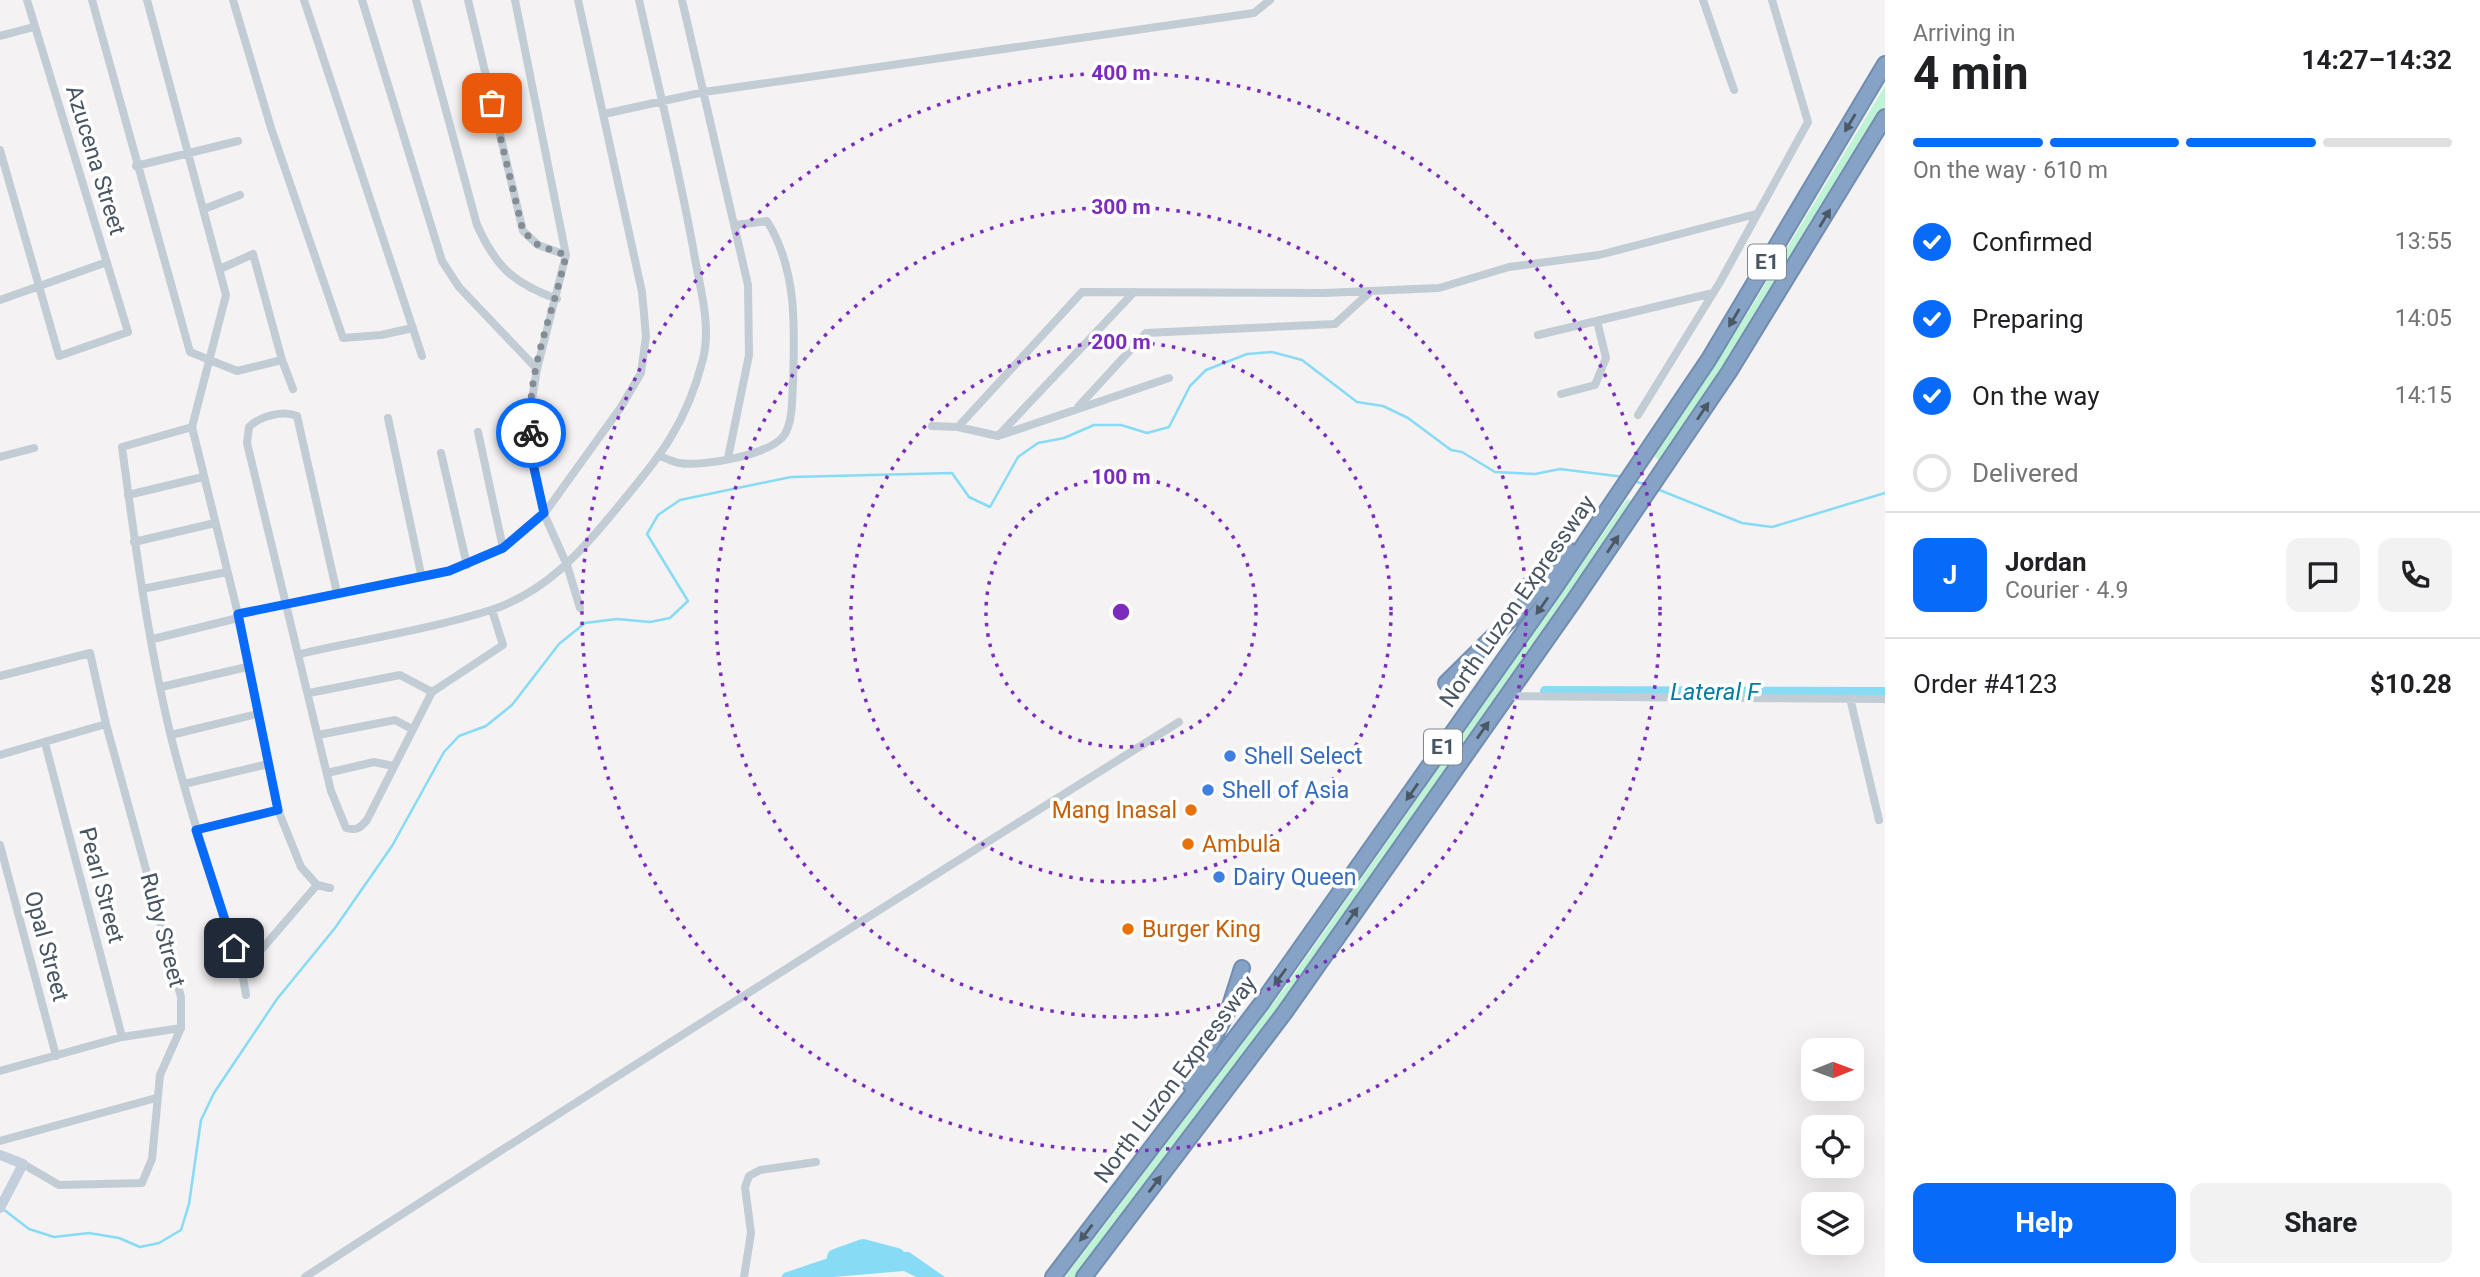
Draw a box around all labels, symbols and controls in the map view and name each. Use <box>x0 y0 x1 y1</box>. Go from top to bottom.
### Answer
text: Arriving in <box>1913 20 2016 47</box>
text: 14:27–14:32 <box>2302 45 2452 75</box>
text: 4 min <box>1913 46 2029 100</box>
text: 400 m <box>1091 61 1151 85</box>
pin <box>462 73 522 133</box>
street label: Azucena Street <box>60 82 131 238</box>
icon: bag <box>473 84 511 122</box>
one-way arrow <box>1844 113 1856 132</box>
text: On the way · 610 m <box>1913 157 2108 184</box>
text: 300 m <box>1091 195 1151 219</box>
one-way arrow <box>1819 209 1831 228</box>
icon: check <box>1913 223 1951 261</box>
text: Confirmed <box>1972 227 2093 257</box>
text: 13:55 <box>2395 228 2452 255</box>
road number: E1 <box>1748 244 1786 280</box>
icon: check <box>1913 300 1951 338</box>
text: Preparing <box>1972 304 2084 334</box>
text: 14:05 <box>2395 305 2452 332</box>
one-way arrow <box>1727 309 1740 328</box>
text: 200 m <box>1091 330 1151 354</box>
icon: check <box>1913 377 1951 415</box>
text: On the way <box>1972 381 2100 411</box>
text: 14:15 <box>2395 382 2452 409</box>
courier <box>496 398 566 468</box>
one-way arrow <box>1697 401 1710 421</box>
icon: bike <box>512 414 550 452</box>
text: Delivered <box>1972 458 2079 488</box>
text: 100 m <box>1091 465 1151 489</box>
street label: North Luzon Expressway <box>1434 490 1601 712</box>
one-way arrow <box>1606 534 1619 553</box>
button: chat <box>2286 538 2360 612</box>
button: phone <box>2378 538 2452 612</box>
text: Jordan <box>2005 547 2087 577</box>
text: J <box>1943 560 1957 590</box>
text: Courier · 4.9 <box>2005 577 2128 604</box>
one-way arrow <box>1535 597 1549 615</box>
centre of rings <box>1109 600 1133 624</box>
text: Order #4123 <box>1913 669 2058 699</box>
text: $10.28 <box>2370 669 2452 699</box>
water label: Lateral F <box>1670 678 1761 706</box>
one-way arrow <box>1476 721 1490 739</box>
road number: E1 <box>1424 730 1462 764</box>
place label: Shell Select <box>1244 743 1363 770</box>
marker: Shell Select <box>1222 748 1238 764</box>
place label: Shell of Asia <box>1222 777 1349 804</box>
marker: Shell of Asia <box>1200 782 1216 798</box>
one-way arrow <box>1405 783 1419 801</box>
place label: Mang Inasal <box>1052 797 1177 824</box>
marker: Mang Inasal <box>1183 802 1199 818</box>
street label: Pearl Street <box>73 824 130 946</box>
place label: Ambula <box>1202 831 1281 858</box>
marker: Ambula <box>1180 836 1196 852</box>
place label: Dairy Queen <box>1233 864 1356 891</box>
marker: Dairy Queen <box>1211 869 1227 885</box>
street label: Ruby Street <box>134 870 191 990</box>
street label: Opal Street <box>19 888 74 1004</box>
one-way arrow <box>1345 907 1359 925</box>
place label: Burger King <box>1142 916 1261 943</box>
pin <box>204 918 264 978</box>
marker: Burger King <box>1120 921 1136 937</box>
icon: home <box>215 929 253 967</box>
one-way arrow <box>1273 968 1287 986</box>
street label: North Luzon Expressway <box>1089 970 1262 1188</box>
north arrow <box>1801 1038 1864 1101</box>
map controls <box>1801 1038 1864 1255</box>
button: locate <box>1801 1115 1864 1178</box>
one-way arrow <box>1148 1175 1162 1193</box>
button: Help <box>1913 1183 2176 1263</box>
button: Share <box>2190 1183 2452 1263</box>
button: layers <box>1801 1192 1864 1255</box>
one-way arrow <box>1079 1224 1094 1242</box>

